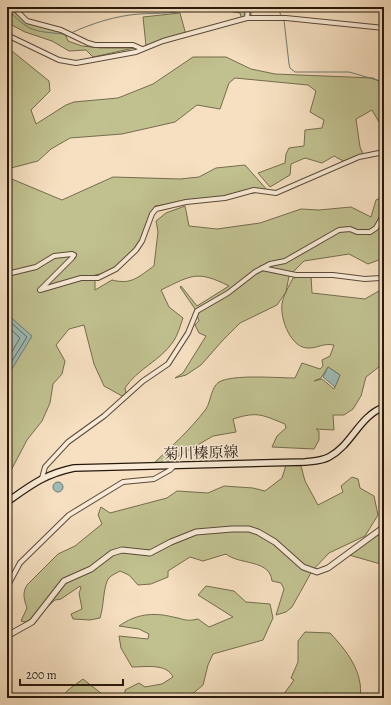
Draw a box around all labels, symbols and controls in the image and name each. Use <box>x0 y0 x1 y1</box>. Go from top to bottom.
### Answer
street label: 菊川榛原線 <box>163 442 239 464</box>
scale bar <box>20 661 123 687</box>
text: 200 m <box>26 667 57 683</box>

